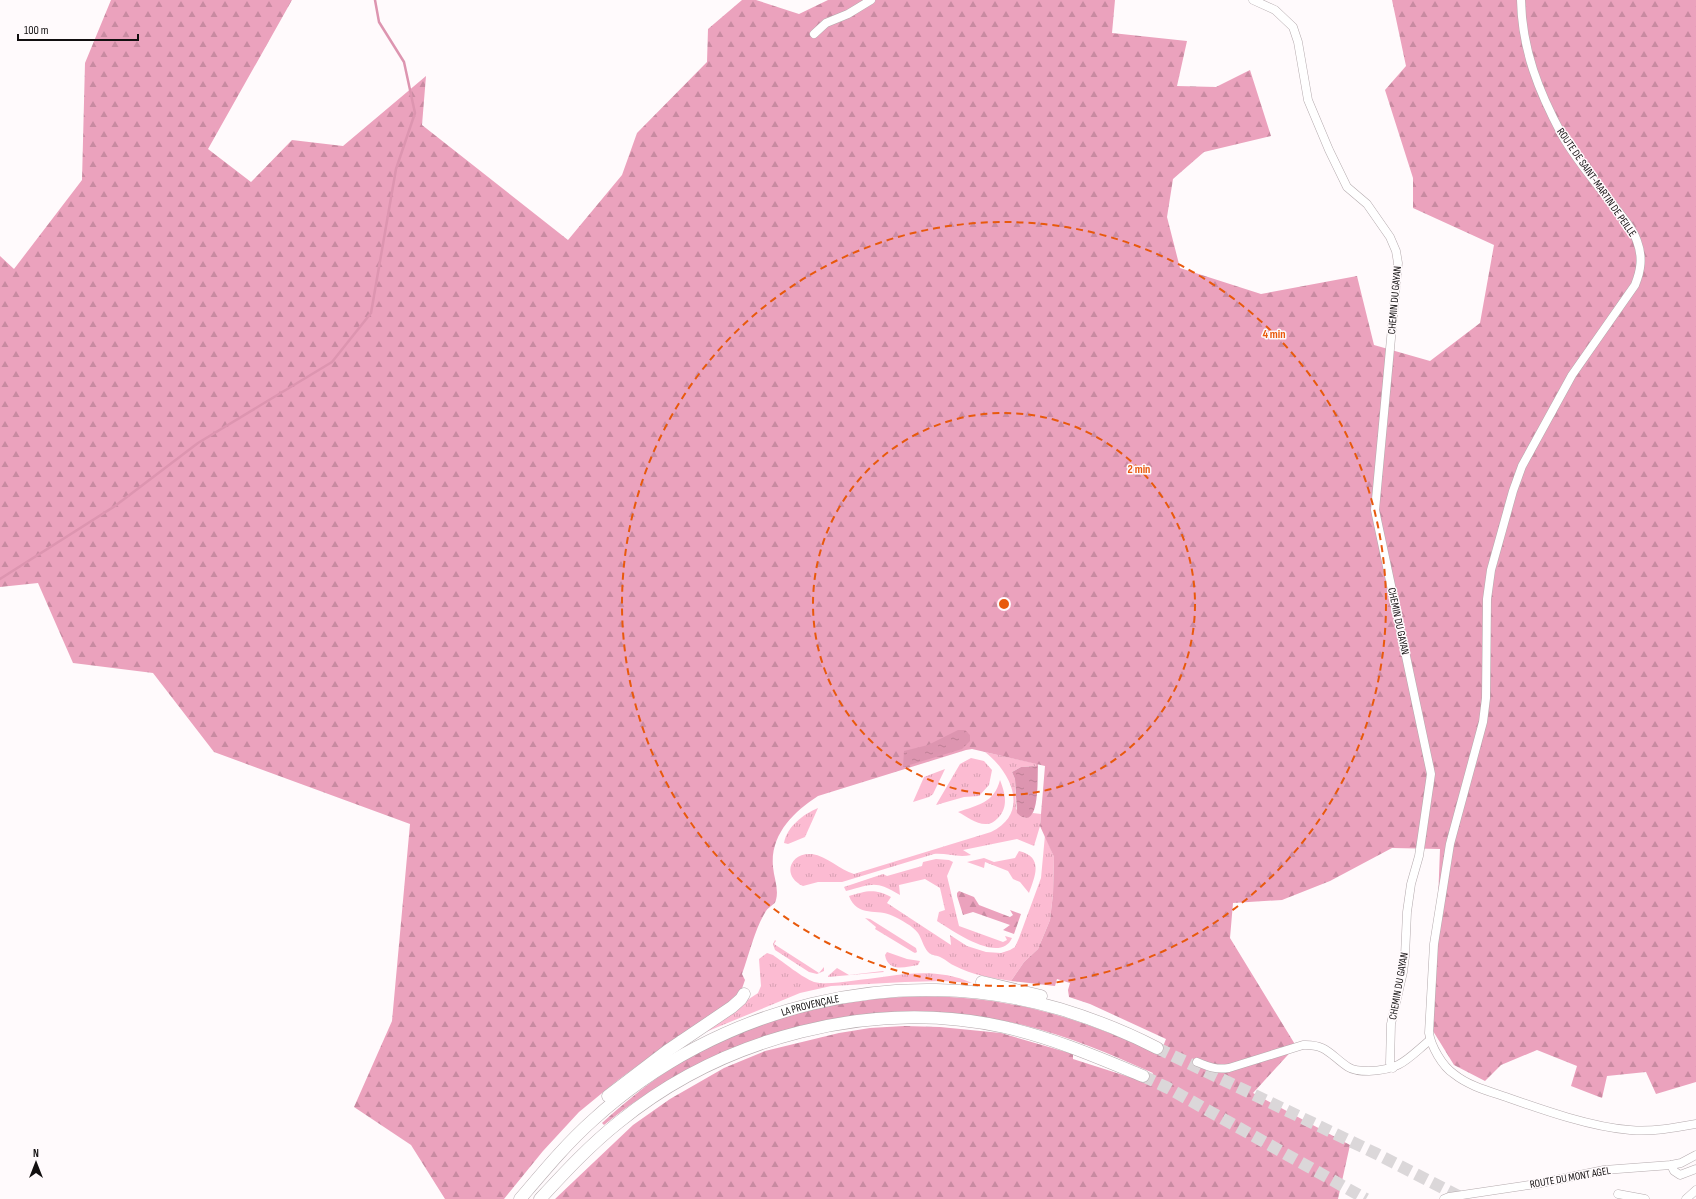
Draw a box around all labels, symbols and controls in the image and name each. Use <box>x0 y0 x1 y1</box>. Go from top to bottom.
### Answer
scale bar <box>18 16 138 42</box>
text: 100 m <box>24 23 49 38</box>
street label: ROUTE DE SAINT-MARTIN DE PEILLE <box>1554 126 1639 239</box>
street label: CHEMIN DU GAYAN <box>1385 265 1404 335</box>
text: 4 min <box>1262 327 1286 342</box>
text: 2 min <box>1128 462 1150 477</box>
street label: CHEMIN DU GAYAN <box>1385 586 1412 656</box>
centre of rings <box>997 597 1011 611</box>
street label: CHEMIN DU GAYAN <box>1386 951 1411 1021</box>
street label: LA PROVENÇALE <box>780 992 840 1019</box>
north arrow <box>16 1143 56 1183</box>
text: N <box>33 1147 39 1160</box>
street label: ROUTE DU MONT AGEL <box>1529 1164 1611 1191</box>

